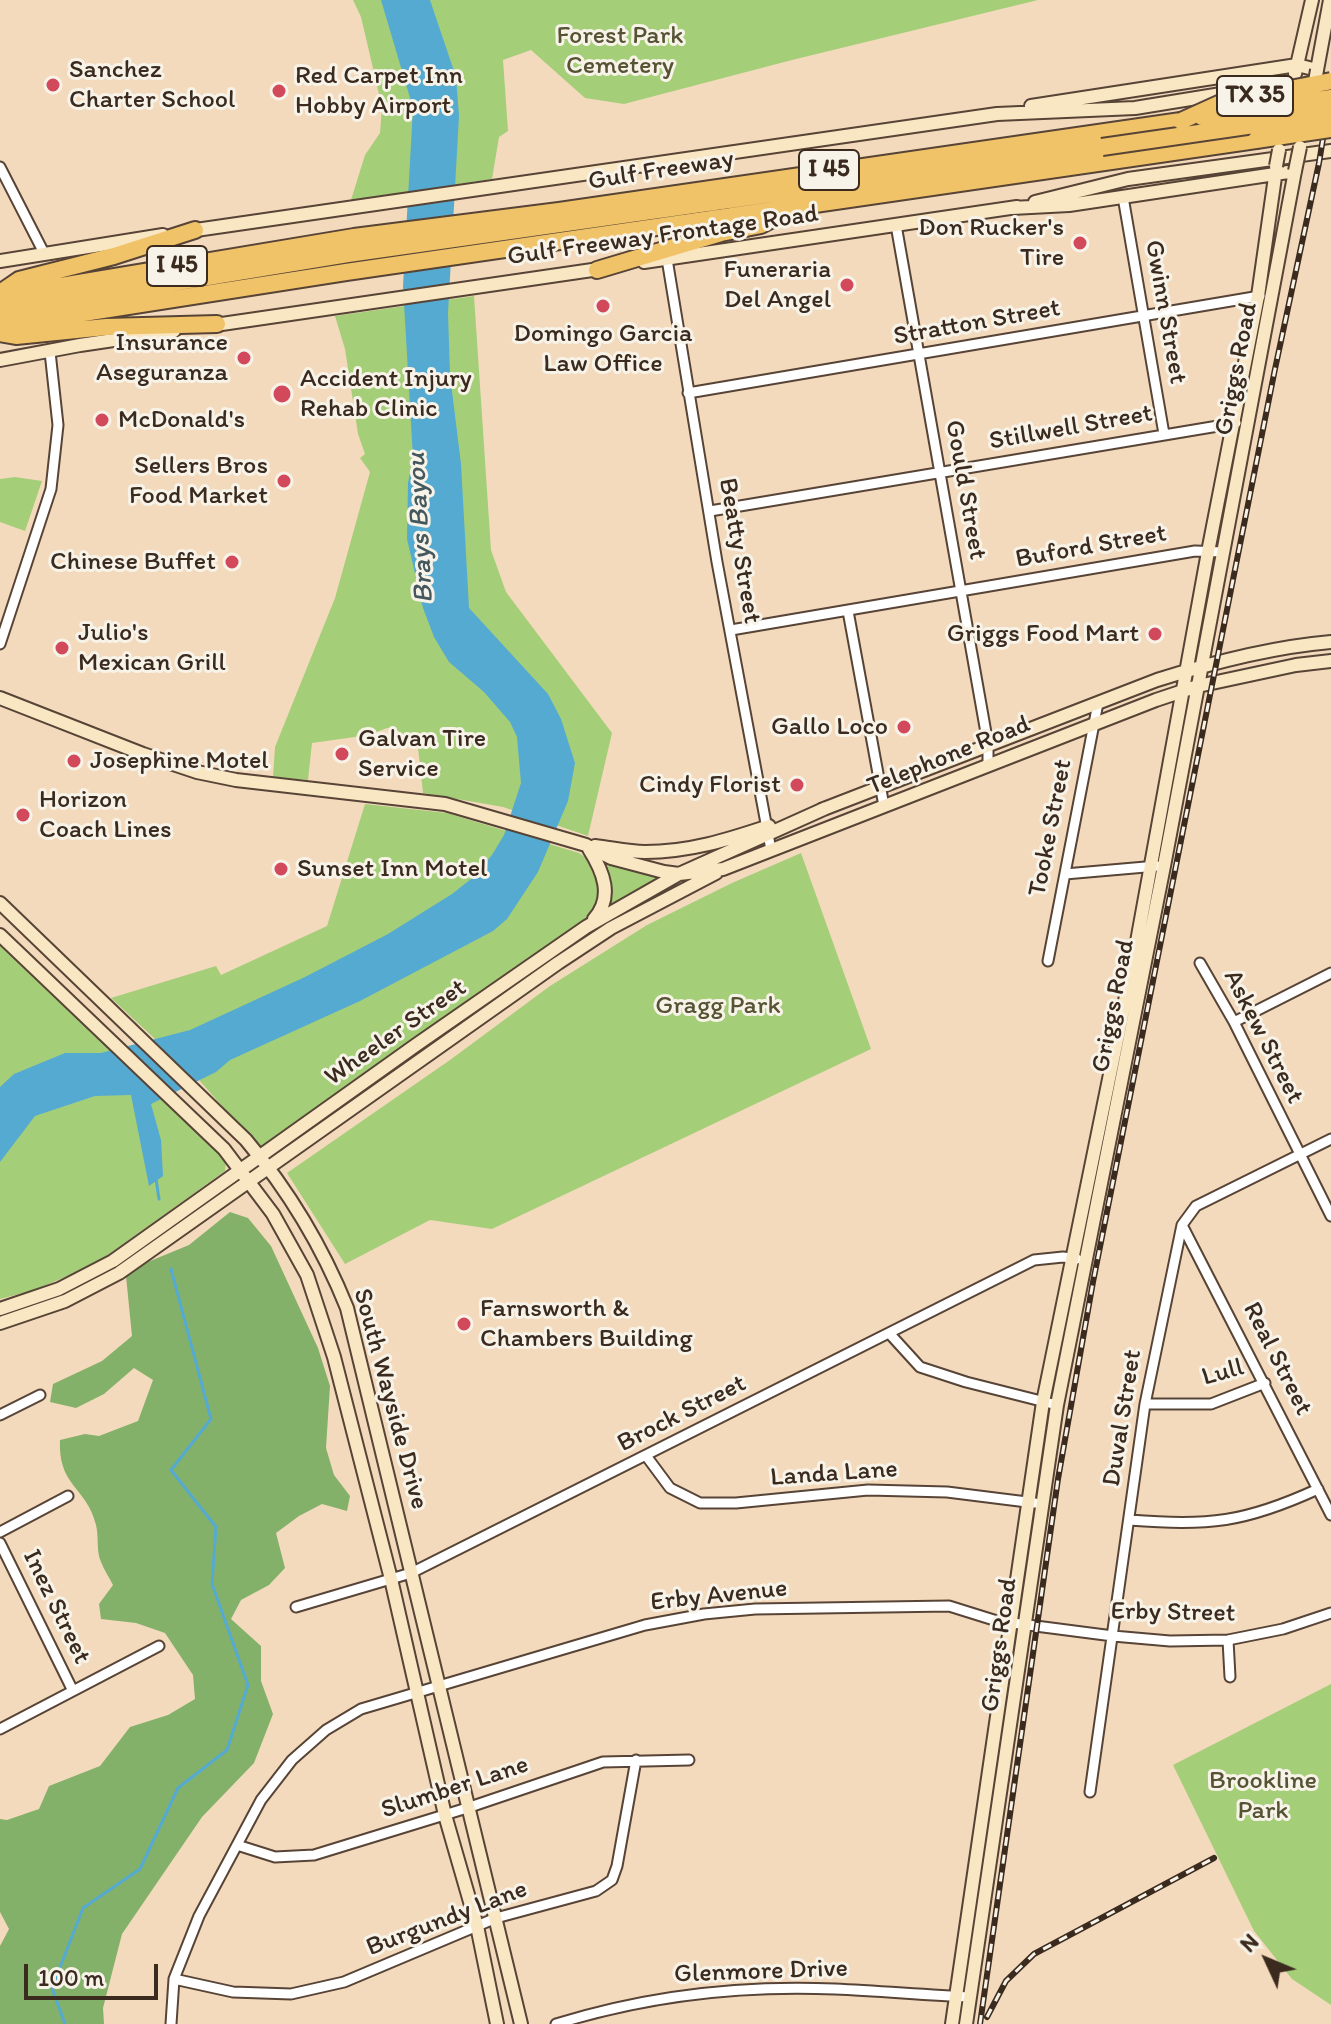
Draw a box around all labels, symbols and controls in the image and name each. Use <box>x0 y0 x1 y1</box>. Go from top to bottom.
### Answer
park label: Forest Park Cemetery <box>557 20 683 82</box>
place label: Sanchez Charter School <box>69 54 235 116</box>
place label: Red Carpet Inn Hobby Airport <box>295 60 463 122</box>
marker: Sanchez Charter School <box>44 76 62 94</box>
road number: TX 35 <box>1217 76 1293 116</box>
marker: Red Carpet Inn Hobby Airport <box>270 82 288 100</box>
street label: Gulf Freeway <box>586 144 736 198</box>
road number: I 45 <box>799 150 859 190</box>
street label: Gulf Freeway Frontage Road <box>505 199 821 273</box>
place label: Don Rucker's Tire <box>918 212 1064 274</box>
marker: Don Rucker's Tire <box>1071 234 1089 252</box>
street label: Gwinn Street <box>1137 238 1193 386</box>
road number: I 45 <box>147 246 207 286</box>
place label: Funeraria Del Angel <box>723 254 831 316</box>
marker: Funeraria Del Angel <box>838 276 856 294</box>
street label: Stratton Street <box>891 293 1063 353</box>
marker: Domingo Garcia Law Office <box>594 297 612 315</box>
street label: Griggs Road <box>1209 300 1265 438</box>
place label: Domingo Garcia Law Office <box>513 318 693 380</box>
place label: Insurance Aseguranza <box>96 327 228 388</box>
marker: Insurance Aseguranza <box>235 349 253 367</box>
place label: Accident Injury Rehab Clinic <box>300 363 472 424</box>
marker: Accident Injury Rehab Clinic <box>271 383 293 405</box>
street label: Stillwell Street <box>987 398 1155 458</box>
place label: McDonald's <box>118 404 245 436</box>
marker: McDonald's <box>93 411 111 429</box>
street label: Gould Street <box>937 418 993 562</box>
place label: Sellers Bros Food Market <box>129 450 268 512</box>
water label: Brays Bayou <box>400 452 442 604</box>
marker: Sellers Bros Food Market <box>275 472 293 490</box>
street label: Beatty Street <box>711 476 767 626</box>
street label: Buford Street <box>1013 518 1169 576</box>
place label: Chinese Buffet <box>50 546 216 578</box>
marker: Chinese Buffet <box>223 553 241 571</box>
place label: Julio's Mexican Grill <box>78 617 226 678</box>
place label: Griggs Food Mart <box>947 618 1139 650</box>
marker: Griggs Food Mart <box>1146 625 1164 643</box>
marker: Julio's Mexican Grill <box>53 639 71 657</box>
street label: Telephone Road <box>863 709 1035 803</box>
place label: Gallo Loco <box>771 711 888 743</box>
marker: Gallo Loco <box>895 718 913 736</box>
place label: Galvan Tire Service <box>358 723 486 784</box>
place label: Josephine Motel <box>90 745 269 777</box>
marker: Galvan Tire Service <box>333 745 351 763</box>
marker: Josephine Motel <box>65 752 83 770</box>
street label: Tooke Street <box>1022 757 1080 899</box>
place label: Cindy Florist <box>639 769 781 801</box>
marker: Cindy Florist <box>788 776 806 794</box>
place label: Horizon Coach Lines <box>39 784 172 846</box>
marker: Horizon Coach Lines <box>14 806 32 824</box>
place label: Sunset Inn Motel <box>297 853 487 885</box>
marker: Sunset Inn Motel <box>272 860 290 878</box>
street label: Griggs Road <box>1086 937 1142 1075</box>
street label: Askew Street <box>1216 965 1310 1109</box>
street label: Wheeler Street <box>319 973 473 1093</box>
park label: Gragg Park <box>655 990 781 1022</box>
street label: South Wayside Drive <box>346 1285 434 1513</box>
place label: Farnsworth & Chambers Building <box>480 1293 693 1354</box>
street label: Real Street <box>1235 1297 1319 1421</box>
marker: Farnsworth & Chambers Building <box>455 1315 473 1333</box>
street label: Duval Street <box>1097 1347 1149 1489</box>
street label: Lull <box>1199 1352 1247 1394</box>
street label: Brock Street <box>612 1368 752 1460</box>
street label: Landa Lane <box>769 1454 899 1494</box>
street label: Inez Street <box>15 1545 97 1669</box>
street label: Erby Avenue <box>649 1573 789 1619</box>
street label: Griggs Road <box>975 1576 1025 1714</box>
street label: Erby Street <box>1110 1596 1236 1630</box>
street label: Slumber Lane <box>377 1750 533 1826</box>
park label: Brookline Park <box>1209 1765 1317 1826</box>
street label: Burgundy Lane <box>362 1874 532 1964</box>
north arrow <box>1227 1920 1307 2000</box>
text: N <box>1234 1928 1264 1958</box>
scale bar <box>28 1948 162 1998</box>
street label: Glenmore Drive <box>674 1953 848 1991</box>
text: 100 m <box>38 1963 104 1992</box>

